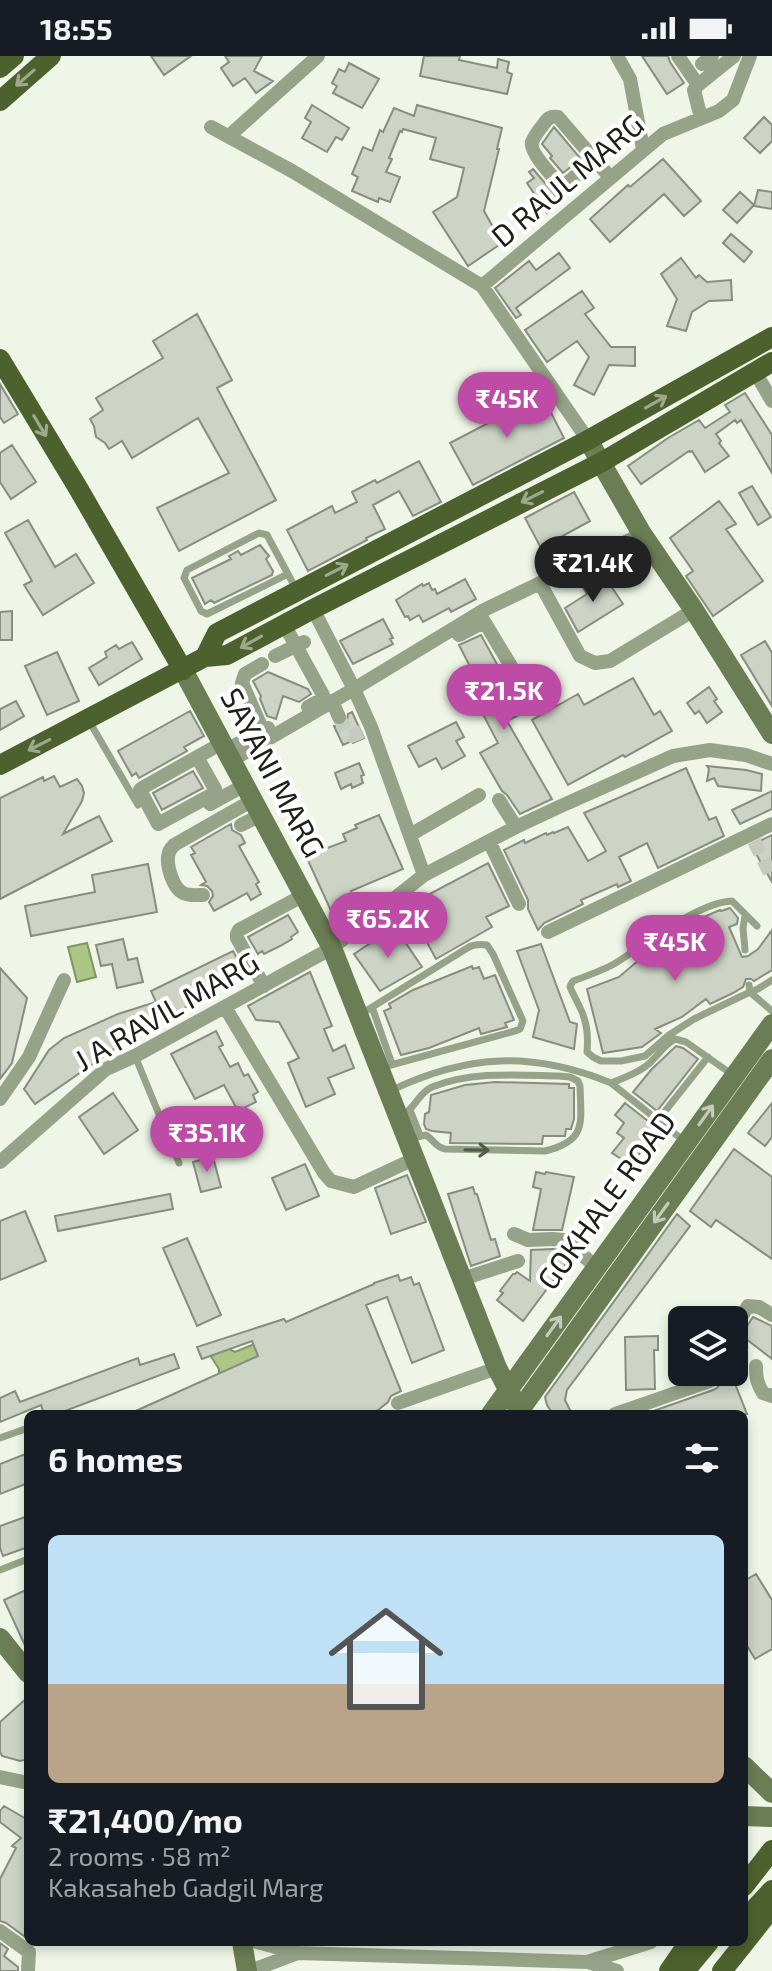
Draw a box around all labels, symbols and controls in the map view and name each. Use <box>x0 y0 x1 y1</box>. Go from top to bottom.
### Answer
text: 18:55 <box>40 10 112 46</box>
one-way arrow <box>16 69 36 87</box>
street label: D RAUL MARG <box>483 105 650 254</box>
pin: ₹45K <box>460 372 554 440</box>
text: ₹45K <box>476 382 538 413</box>
one-way arrow <box>644 394 667 410</box>
one-way arrow <box>32 414 49 436</box>
one-way arrow <box>521 490 545 506</box>
pin: ₹21.4K <box>528 536 658 604</box>
text: ₹21.4K <box>553 546 633 577</box>
one-way arrow <box>325 562 349 578</box>
one-way arrow <box>240 635 264 651</box>
pin: ₹21.5K <box>439 664 569 732</box>
text: ₹21.5K <box>465 674 543 705</box>
street label: SAYANI MARG <box>214 681 333 863</box>
one-way arrow <box>27 737 51 753</box>
pin: ₹65.2K <box>323 892 453 960</box>
text: ₹65.2K <box>347 902 430 933</box>
pin: ₹45K <box>628 915 722 983</box>
text: ₹45K <box>644 925 706 956</box>
street label: J A RAVIL MARG <box>67 943 265 1078</box>
street label: GOKHALE ROAD <box>529 1104 682 1296</box>
one-way arrow <box>697 1105 714 1126</box>
pin: ₹35.1K <box>142 1106 272 1174</box>
text: ₹35.1K <box>168 1116 246 1147</box>
one-way arrow <box>463 1142 490 1158</box>
one-way arrow <box>653 1202 670 1223</box>
map controls <box>668 1306 748 1386</box>
button: layers <box>668 1306 748 1386</box>
one-way arrow <box>546 1315 562 1337</box>
icon: filters <box>680 1436 724 1480</box>
text: 6 homes <box>48 1438 183 1479</box>
icon: home <box>314 1587 458 1731</box>
text: ₹21,400/mo <box>48 1799 243 1840</box>
text: 2 rooms · 58 m² <box>48 1840 231 1871</box>
text: Kakasaheb Gadgil Marg <box>48 1871 324 1902</box>

